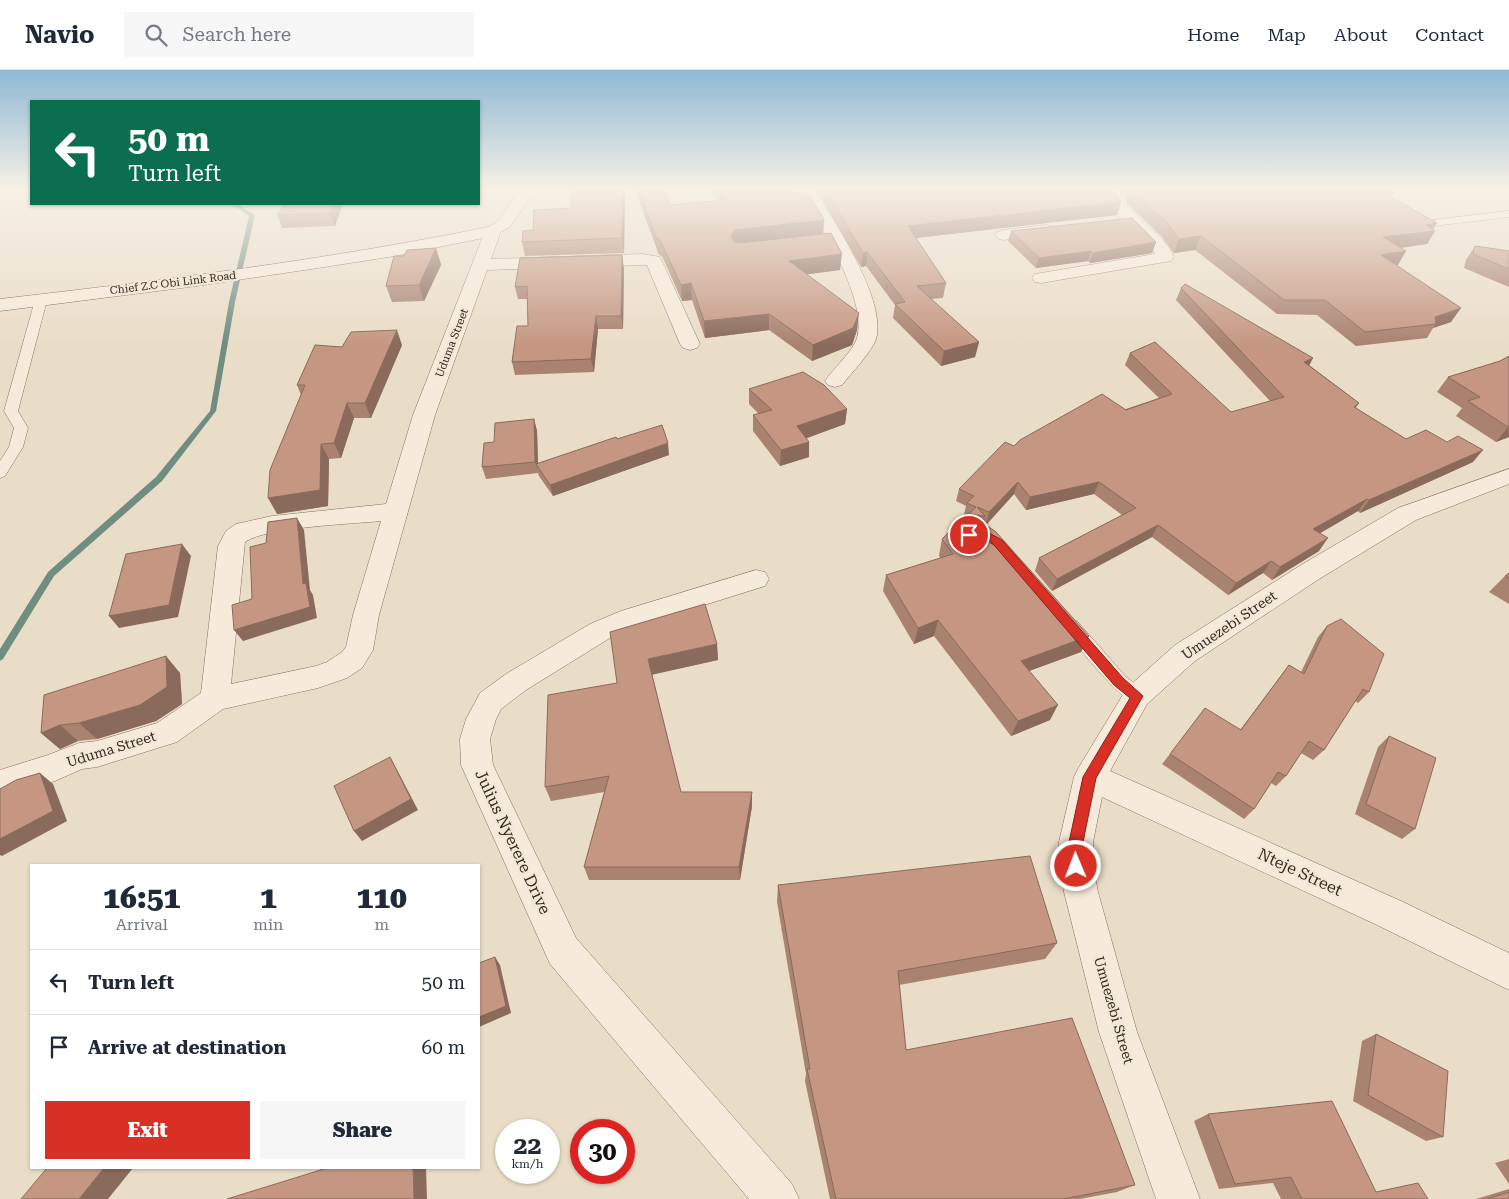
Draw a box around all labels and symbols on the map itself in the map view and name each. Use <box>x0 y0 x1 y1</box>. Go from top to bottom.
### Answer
street label: Chief Z.C Obi Link Road <box>109 269 237 297</box>
street label: Uduma Street <box>433 307 471 379</box>
pin <box>948 514 990 556</box>
street label: Umuezebi Street <box>1178 587 1280 663</box>
street label: Uduma Street <box>64 728 158 770</box>
street label: Julius Nyerere Drive <box>471 767 555 917</box>
position arrow <box>1049 839 1101 891</box>
street label: Nteje Street <box>1255 844 1345 900</box>
street label: Umuezebi Street <box>1091 954 1137 1066</box>
speed limit sign: 30 <box>570 1119 635 1184</box>

